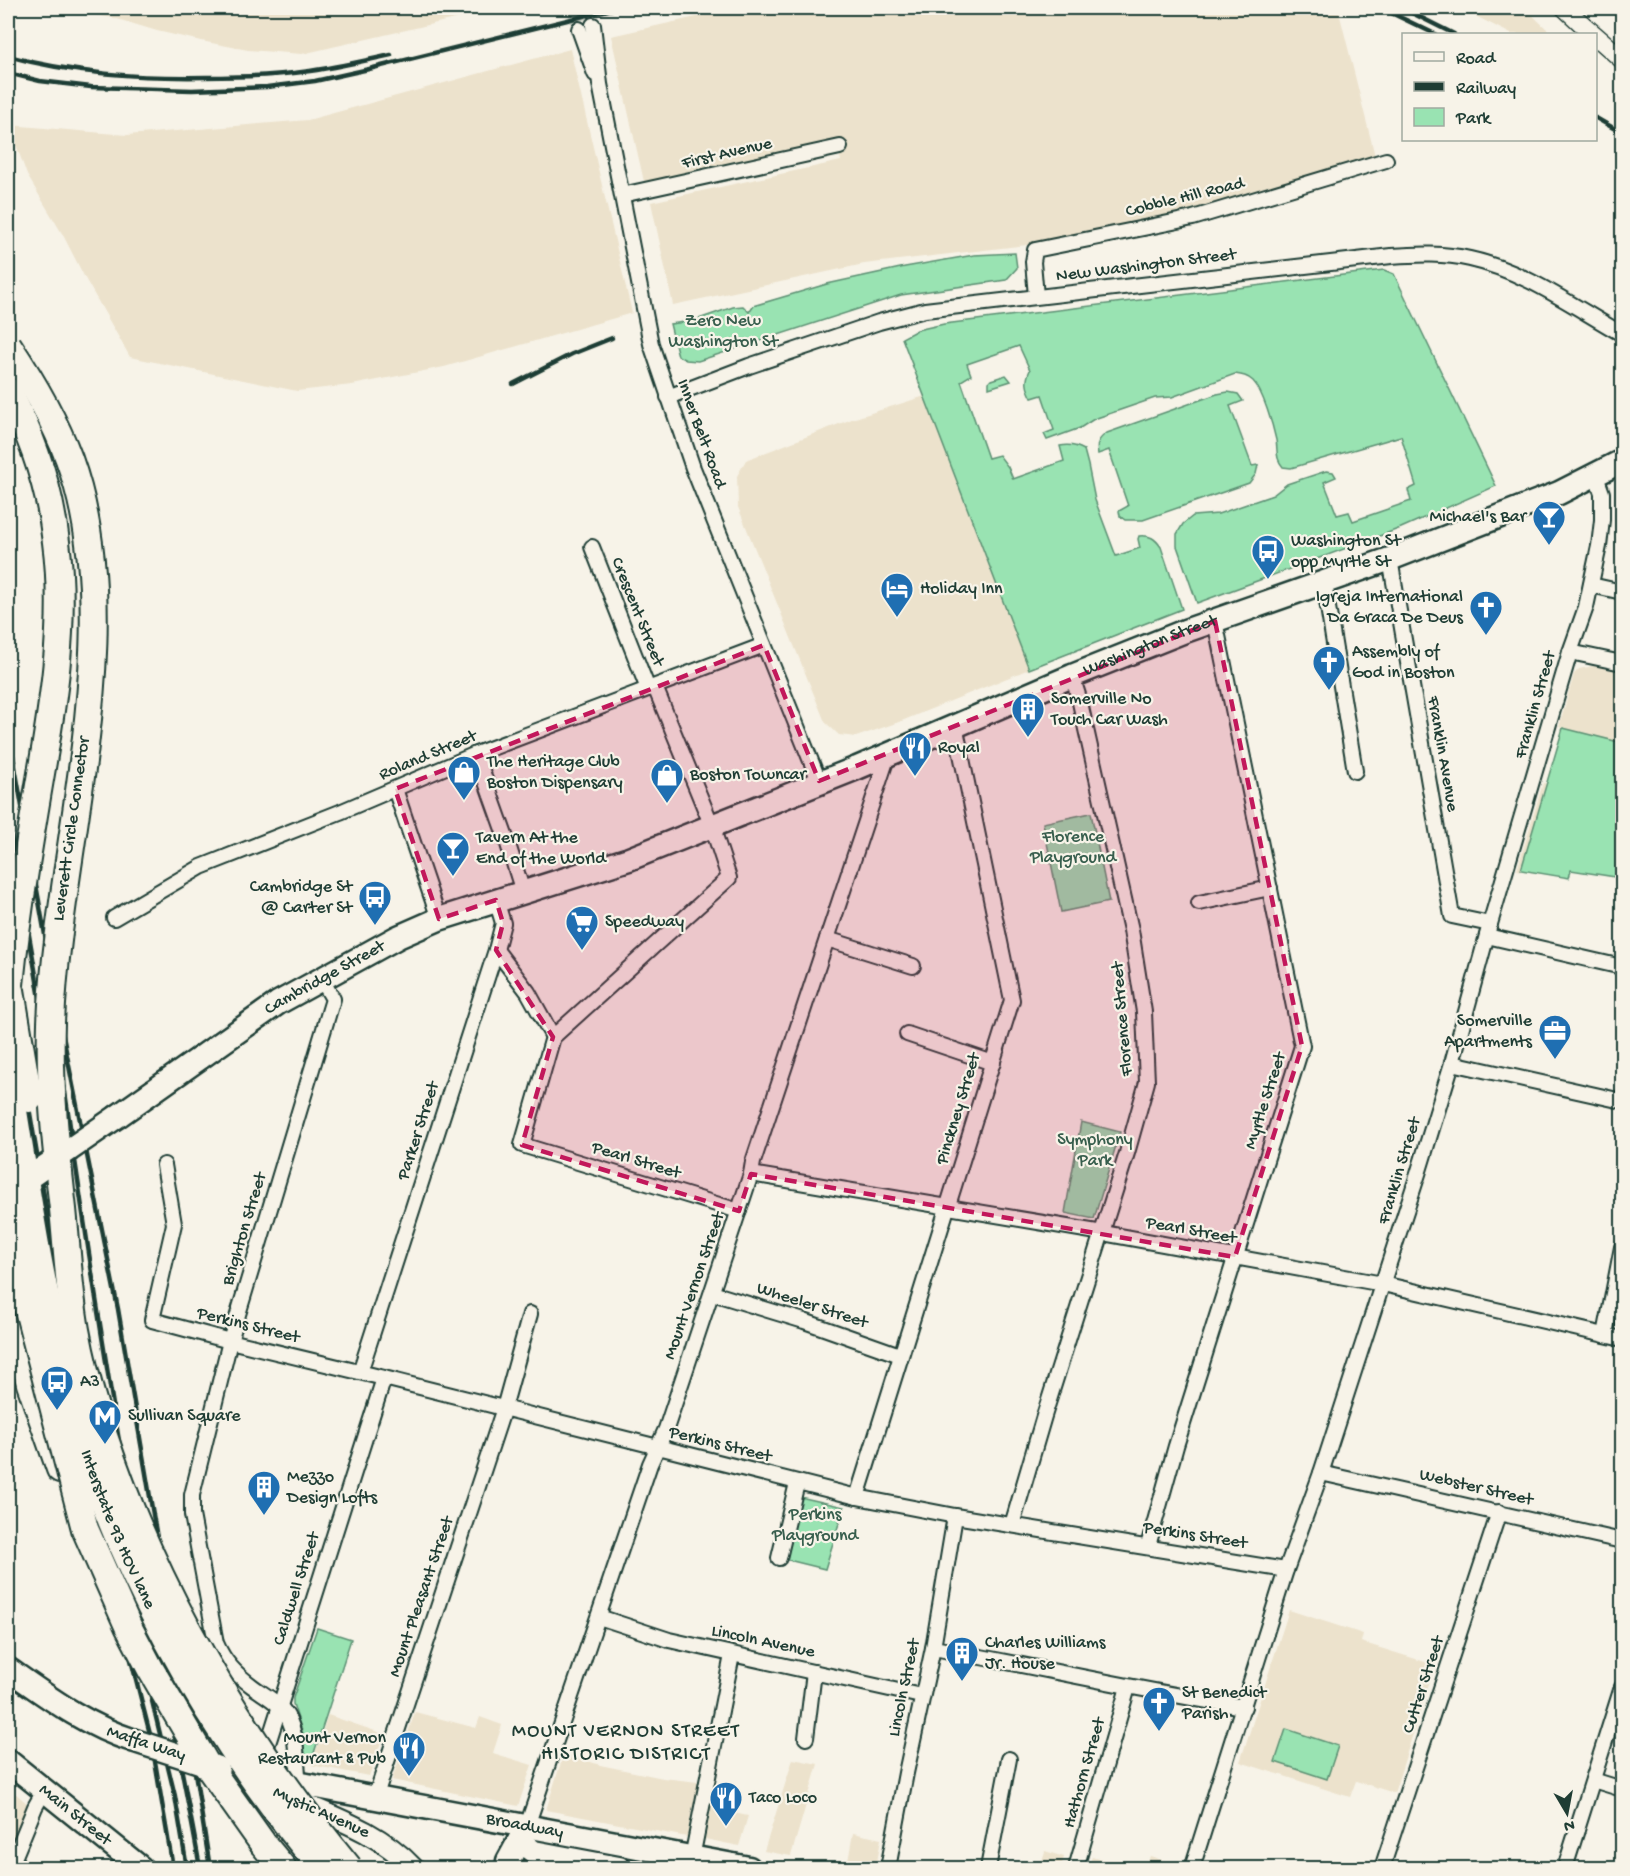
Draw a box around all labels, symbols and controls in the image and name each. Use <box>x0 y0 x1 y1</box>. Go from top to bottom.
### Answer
legend <box>1402 33 1597 141</box>
text: Road <box>1456 49 1497 70</box>
text: Railway <box>1456 79 1516 100</box>
text: Park <box>1455 109 1492 130</box>
street label: First Avenue <box>679 133 775 175</box>
street label: Cobble Hill Road <box>1124 173 1248 223</box>
street label: New Washington Street <box>1055 244 1239 287</box>
park label: Zero New Washington St <box>668 311 779 353</box>
street label: Inner Belt Road <box>672 377 731 493</box>
bar icon: Michael's Bar <box>1531 499 1567 546</box>
place label: Michael's Bar <box>1430 507 1528 528</box>
place label: Washington St opp Myrtle St <box>1291 531 1402 573</box>
bus stop icon: Washington St opp Myrtle St <box>1250 533 1286 580</box>
street label: Crescent Street <box>606 554 669 671</box>
hotel icon: Holiday Inn <box>879 571 915 618</box>
place label: Holiday Inn <box>920 579 1003 600</box>
place label: Igreja International Da Graca De Deus <box>1316 587 1464 629</box>
church icon: Igreja International Da Graca De Deus <box>1468 589 1504 636</box>
street label: Washington Street <box>1080 610 1221 681</box>
place label: Assembly of God in Boston <box>1352 642 1455 684</box>
church icon: Assembly of God in Boston <box>1311 644 1347 691</box>
street label: Franklin Street <box>1510 647 1562 762</box>
place label: Somerville No Touch Car Wash <box>1050 689 1168 731</box>
building icon: Somerville No Touch Car Wash <box>1010 691 1046 738</box>
street label: Franklin Avenue <box>1421 694 1463 814</box>
street label: Roland Street <box>376 725 482 786</box>
restaurant icon: Royal <box>897 730 933 777</box>
street label: Leverett Circle Connector <box>49 734 96 923</box>
place label: Royal <box>938 738 980 759</box>
place label: The Heritage Club Boston Dispensary <box>486 752 623 794</box>
shop icon: The Heritage Club Boston Dispensary <box>446 754 482 801</box>
shop icon: Boston Towncar <box>649 757 685 804</box>
place label: Boston Towncar <box>689 765 808 786</box>
park label: Florence Playground <box>1029 827 1118 869</box>
place label: Tavern At the End of the World <box>475 828 607 870</box>
bar icon: Tavern At the End of the World <box>435 830 471 877</box>
place label: Cambridge St @ Carter St <box>250 877 354 919</box>
bus stop icon: Cambridge St @ Carter St <box>357 879 393 926</box>
supermarket icon: Speedway <box>564 904 600 951</box>
place label: Speedway <box>605 912 684 933</box>
street label: Cambridge Street <box>260 935 390 1020</box>
street label: Florence Street <box>1107 959 1139 1078</box>
place label: Somerville Apartments <box>1444 1011 1533 1053</box>
office icon: Somerville Apartments <box>1537 1013 1573 1060</box>
street label: Myrtle Street <box>1240 1048 1292 1152</box>
street label: Pinckney Street <box>932 1049 986 1168</box>
street label: Parker Street <box>393 1078 445 1184</box>
street label: Franklin Street <box>1373 1113 1427 1228</box>
park label: Symphony Park <box>1057 1130 1133 1172</box>
street label: Pearl Street <box>588 1137 685 1185</box>
street label: Brighton Street <box>218 1168 273 1289</box>
street label: Mount Vernon Street <box>660 1208 731 1363</box>
street label: Pearl Street <box>1143 1213 1240 1250</box>
street label: Wheeler Street <box>754 1278 872 1334</box>
street label: Perkins Street <box>194 1303 303 1349</box>
bus stop icon: A3 <box>39 1364 75 1411</box>
place label: A3 <box>80 1372 100 1393</box>
metro station icon: Sullivan Square <box>87 1398 123 1445</box>
place label: Sullivan Square <box>128 1406 241 1427</box>
street label: Perkins Street <box>666 1422 775 1468</box>
street label: Interstate 93 HOV lane <box>75 1447 160 1613</box>
street label: Webster Street <box>1417 1465 1536 1512</box>
place label: Mezzo Design Lofts <box>286 1467 378 1509</box>
building icon: Mezzo Design Lofts <box>246 1469 282 1516</box>
park label: Perkins Playground <box>771 1505 860 1547</box>
street label: Mount Pleasant Street <box>385 1512 460 1680</box>
street label: Perkins Street <box>1141 1517 1250 1555</box>
street label: Caldwell Street <box>269 1528 326 1648</box>
street label: Lincoln Avenue <box>709 1621 817 1663</box>
street label: Cutter Street <box>1398 1632 1450 1736</box>
place label: Charles Williams Jr. House <box>985 1633 1107 1675</box>
building icon: Charles Williams Jr. House <box>944 1635 980 1682</box>
street label: Lincoln Street <box>884 1636 926 1739</box>
place label: St Benedict Parish <box>1181 1683 1268 1725</box>
church icon: St Benedict Parish <box>1141 1685 1177 1732</box>
street label: Hathorn Street <box>1059 1714 1111 1831</box>
street label: Maffa Way <box>104 1721 188 1767</box>
district label: MOUNT VERNON STREET HISTORIC DISTRICT <box>512 1721 740 1767</box>
place label: Mount Vernon Restaurant & Pub <box>258 1728 386 1770</box>
restaurant icon: Mount Vernon Restaurant & Pub <box>391 1730 427 1777</box>
street label: Main Street <box>34 1779 117 1851</box>
restaurant icon: Taco Loco <box>708 1780 744 1827</box>
street label: Mystic Avenue <box>269 1782 373 1844</box>
north arrow <box>1537 1783 1597 1843</box>
place label: Taco Loco <box>748 1788 817 1809</box>
street label: Broadway <box>483 1808 565 1843</box>
text: N <box>1562 1814 1576 1835</box>

